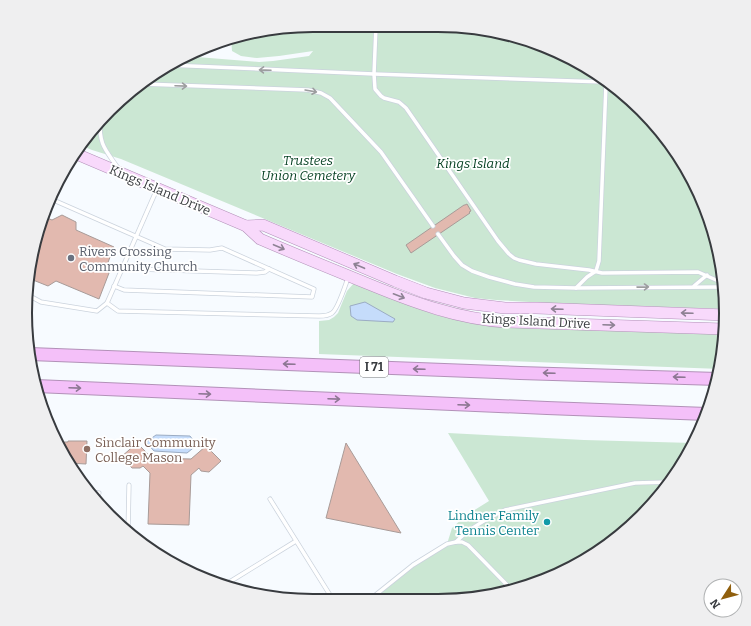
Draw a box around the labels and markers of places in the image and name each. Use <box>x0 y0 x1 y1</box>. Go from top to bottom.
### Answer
place label: Rivers Crossing Community Church <box>79 244 198 274</box>
marker: Rivers Crossing Community Church <box>66 253 76 263</box>
place label: Sinclair Community College Mason <box>95 435 216 465</box>
marker: Sinclair Community College Mason <box>82 444 92 454</box>
place label: Lindner Family Tennis Center <box>448 508 539 538</box>
marker: Lindner Family Tennis Center <box>542 517 552 527</box>

